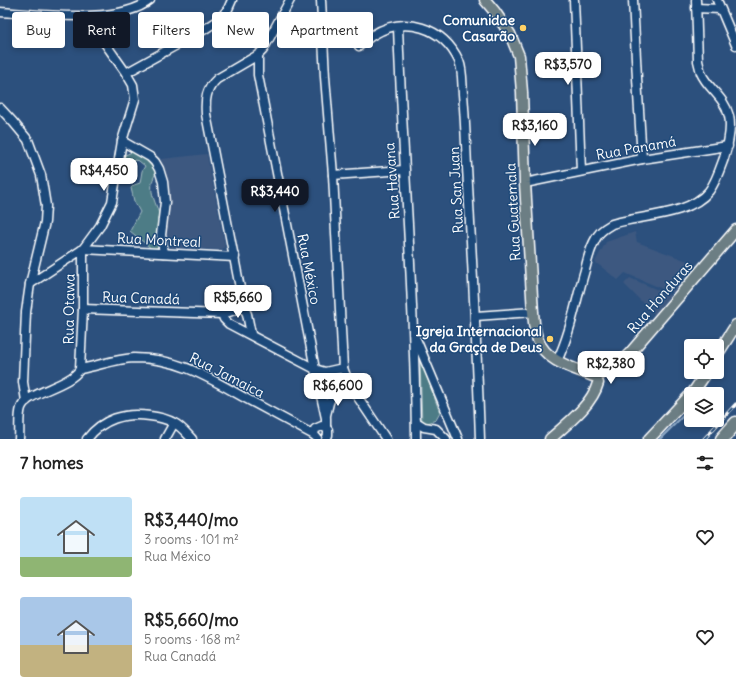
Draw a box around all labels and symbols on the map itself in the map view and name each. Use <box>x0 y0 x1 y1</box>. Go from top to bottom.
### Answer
place label: Comunidae Casarão <box>443 11 515 45</box>
marker: Comunidae Casarão <box>518 23 528 33</box>
pin: R$3,570 <box>531 52 605 86</box>
pin: R$3,160 <box>498 113 572 147</box>
street label: Rua Panamá <box>595 132 677 164</box>
street label: Rua Havana <box>380 142 404 220</box>
street label: Rua San Juan <box>445 146 467 234</box>
pin: R$4,450 <box>67 158 141 192</box>
street label: Rua Guatemala <box>501 163 525 261</box>
pin: R$3,440 <box>238 179 312 213</box>
street label: Rua Montreal <box>117 229 201 251</box>
street label: Rua México <box>293 232 325 306</box>
street label: Rua Honduras <box>623 257 697 337</box>
street label: Rua Otawa <box>59 273 79 345</box>
pin: R$5,660 <box>201 285 275 319</box>
street label: Rua Canadá <box>102 288 180 308</box>
place label: Igreja Internacional da Graça de Deus <box>416 322 543 356</box>
marker: Igreja Internacional da Graça de Deus <box>545 334 555 344</box>
street label: Rua Jamaica <box>186 348 268 402</box>
pin: R$2,380 <box>574 351 648 385</box>
pin: R$6,600 <box>301 373 375 407</box>

